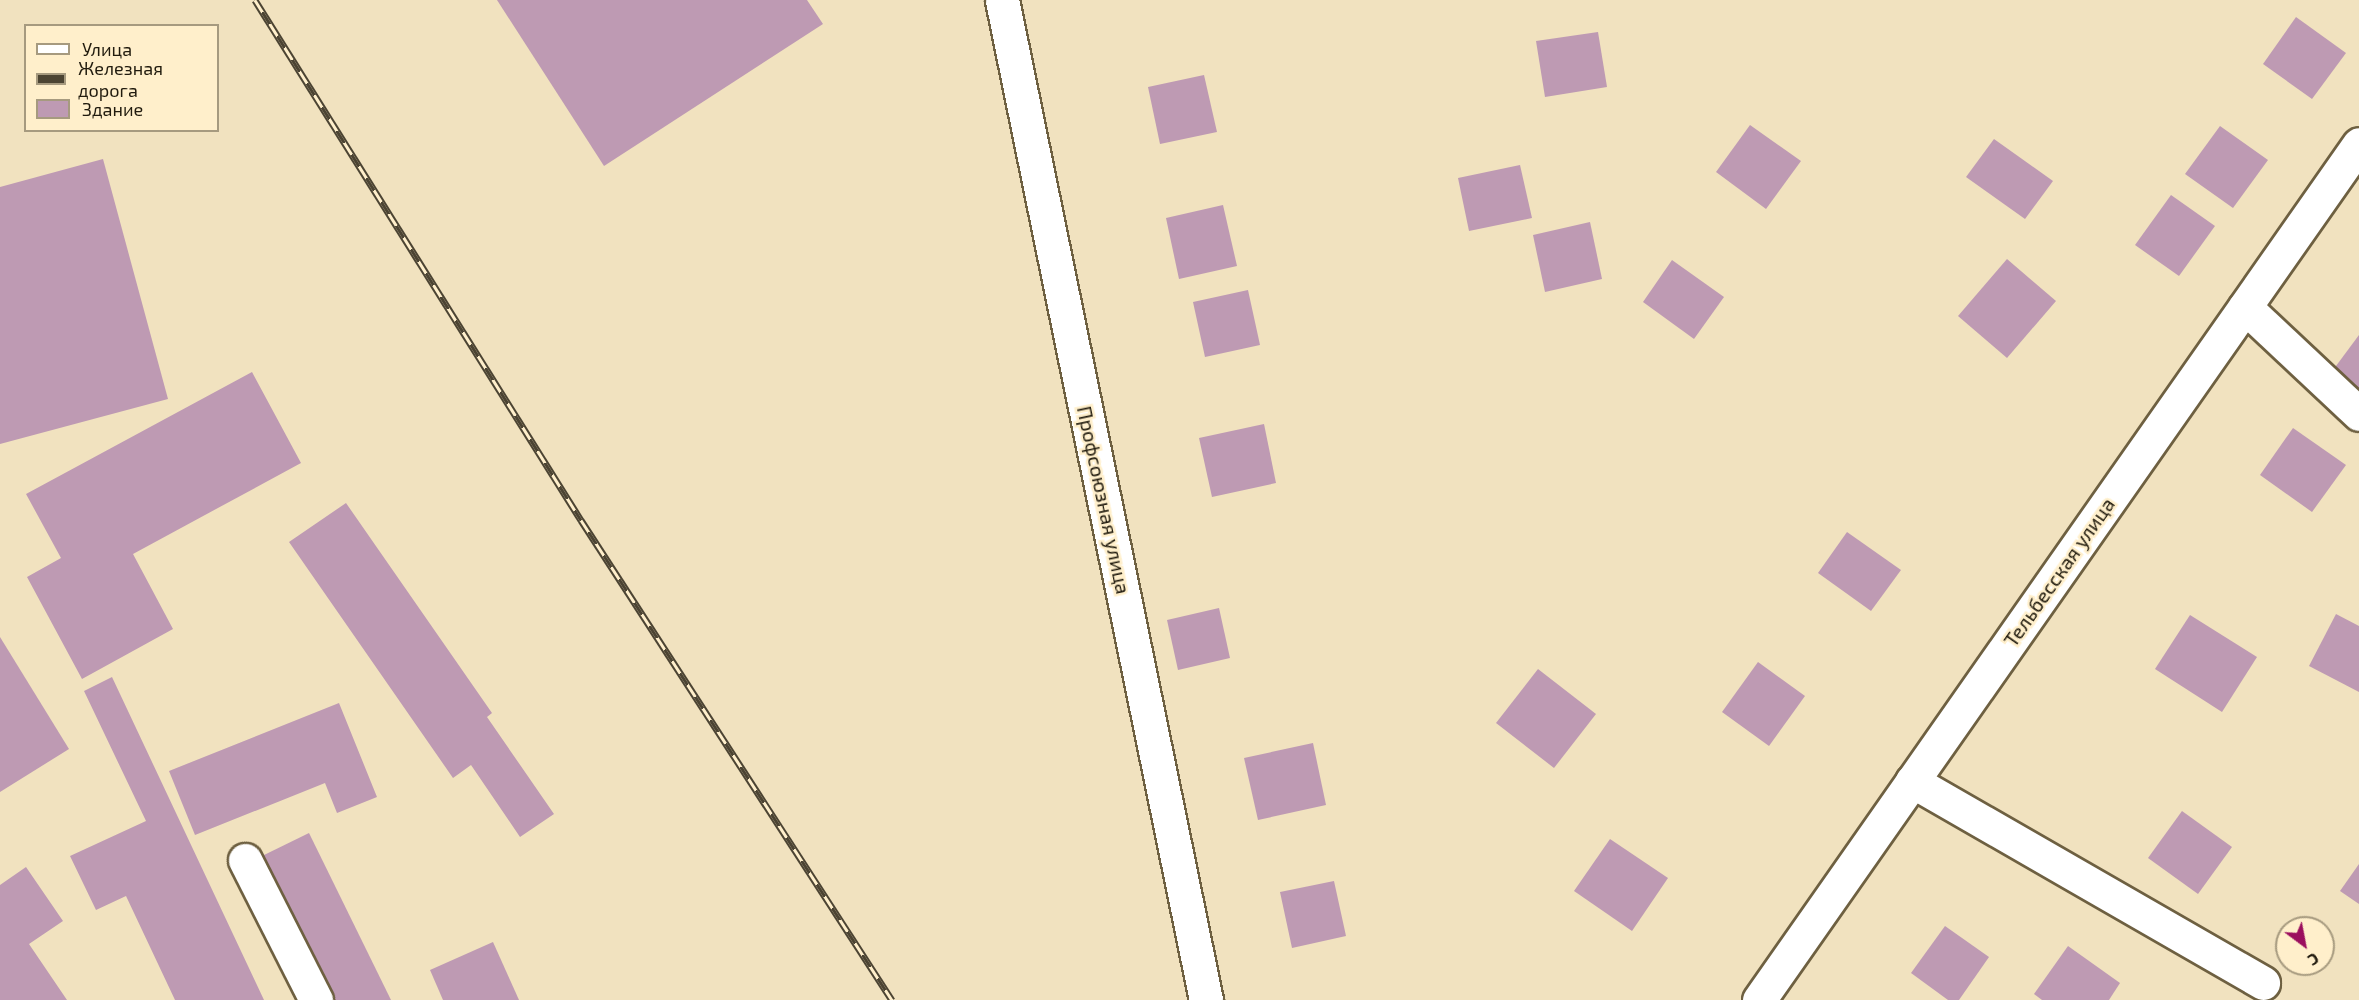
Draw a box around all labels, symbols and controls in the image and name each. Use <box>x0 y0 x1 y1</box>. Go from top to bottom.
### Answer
legend <box>24 24 219 132</box>
text: Улица <box>82 38 132 60</box>
text: Железная дорога <box>78 57 163 101</box>
text: Здание <box>82 98 143 120</box>
street label: Профсоюзная улица <box>1072 404 1136 596</box>
street label: Тельбесская улица <box>1999 493 2119 651</box>
north arrow <box>2275 916 2335 976</box>
text: С <box>2305 949 2323 971</box>

